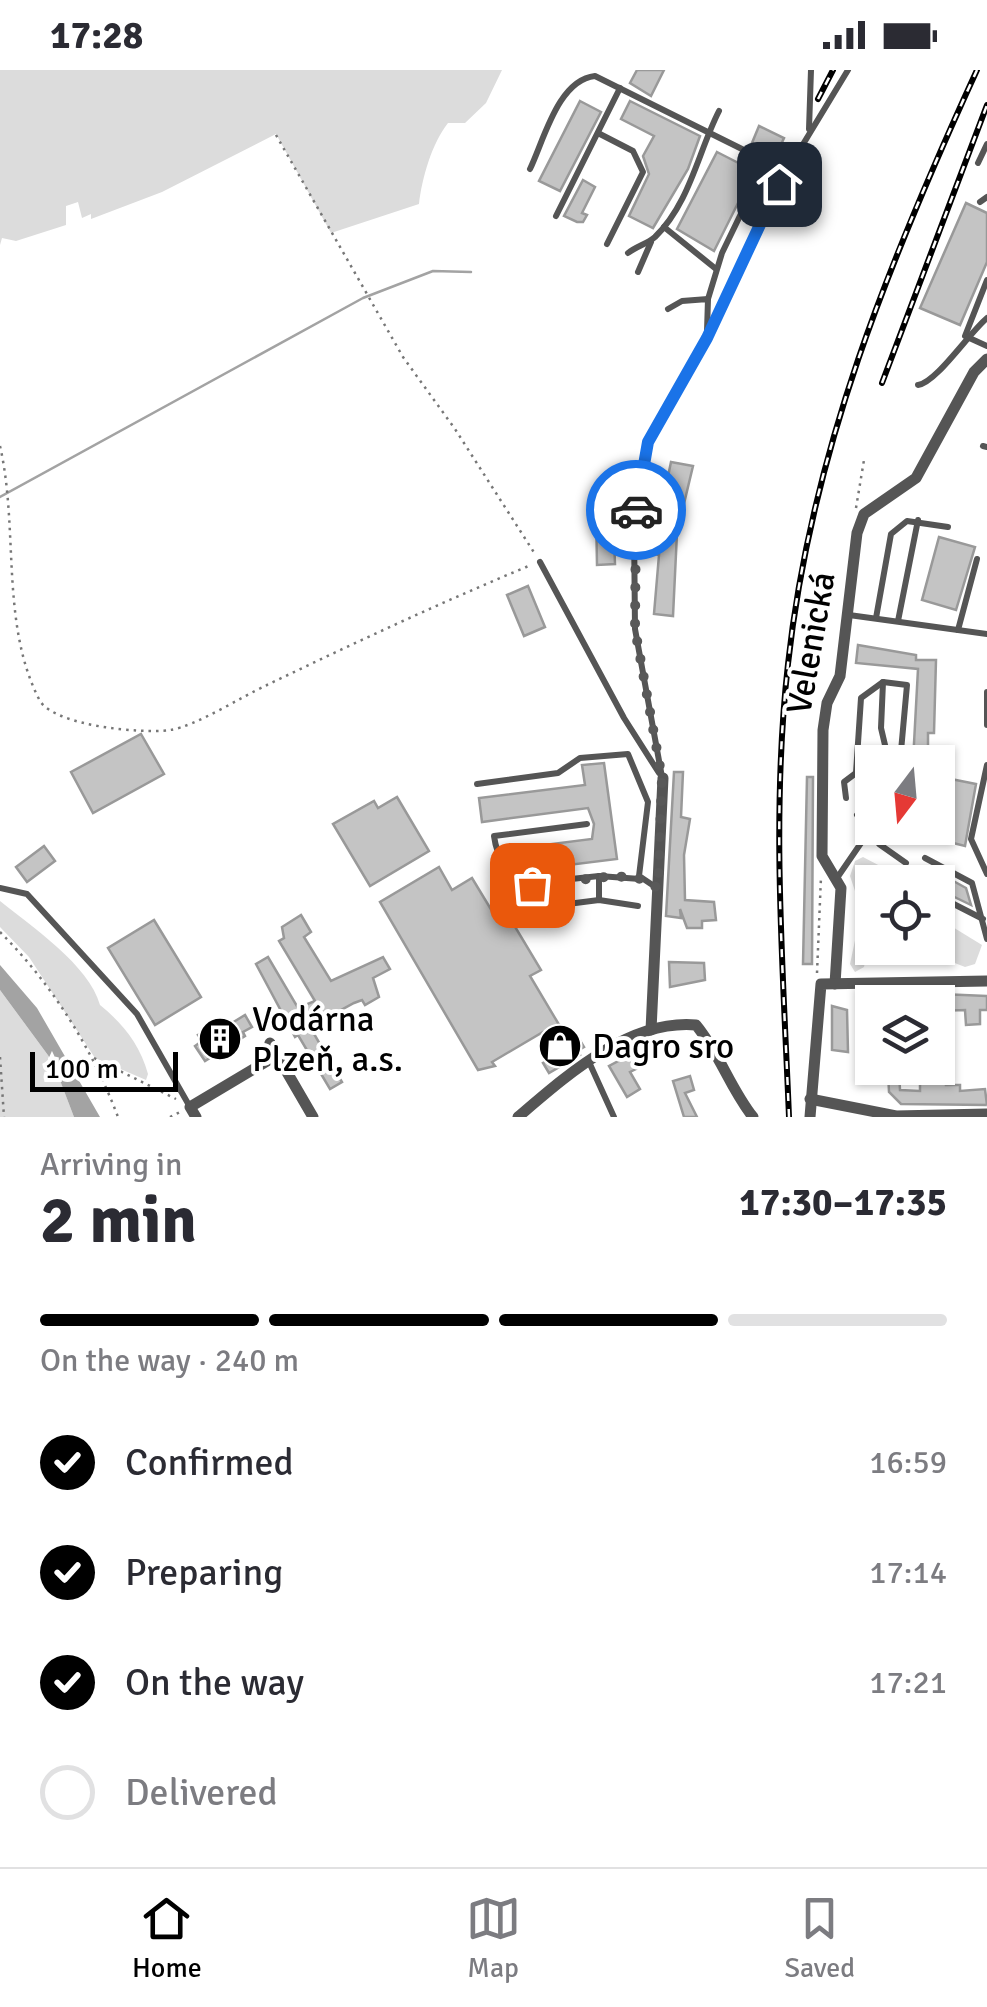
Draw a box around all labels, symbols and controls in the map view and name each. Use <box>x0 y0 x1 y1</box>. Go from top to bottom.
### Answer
text: 17:28 <box>50 12 143 59</box>
pin <box>737 142 822 227</box>
icon: home <box>752 157 807 212</box>
courier <box>586 460 686 560</box>
icon: car <box>609 483 664 538</box>
street label: Velenická <box>777 569 845 717</box>
north arrow <box>855 745 955 845</box>
map controls <box>855 745 955 1085</box>
pin <box>490 843 575 928</box>
icon: bag <box>505 858 560 913</box>
button: locate <box>855 865 955 965</box>
button: layers <box>855 985 955 1085</box>
place label: Vodárna Plzeň, a.s. <box>252 998 403 1081</box>
building icon: Vodárna Plzeň, a.s. <box>197 1016 243 1062</box>
shop icon: Dagro sro <box>537 1023 583 1069</box>
place label: Dagro sro <box>592 1025 734 1068</box>
scale bar <box>30 1047 178 1091</box>
text: 100 m <box>45 1052 119 1086</box>
text: Arriving in <box>40 1145 182 1184</box>
text: 17:30–17:35 <box>739 1179 947 1226</box>
text: 2 min <box>40 1181 197 1261</box>
text: On the way · 240 m <box>40 1341 299 1380</box>
icon: check <box>40 1435 95 1490</box>
text: Confirmed <box>125 1439 294 1486</box>
text: 16:59 <box>869 1443 947 1482</box>
icon: check <box>40 1545 95 1600</box>
text: Preparing <box>125 1549 283 1596</box>
text: 17:14 <box>869 1553 947 1592</box>
icon: check <box>40 1655 95 1710</box>
text: On the way <box>125 1659 304 1706</box>
text: 17:21 <box>869 1663 947 1702</box>
text: Delivered <box>125 1769 278 1816</box>
tab: Home <box>132 1891 202 1985</box>
tab: Map <box>466 1891 521 1985</box>
tab: Saved <box>785 1891 855 1985</box>

